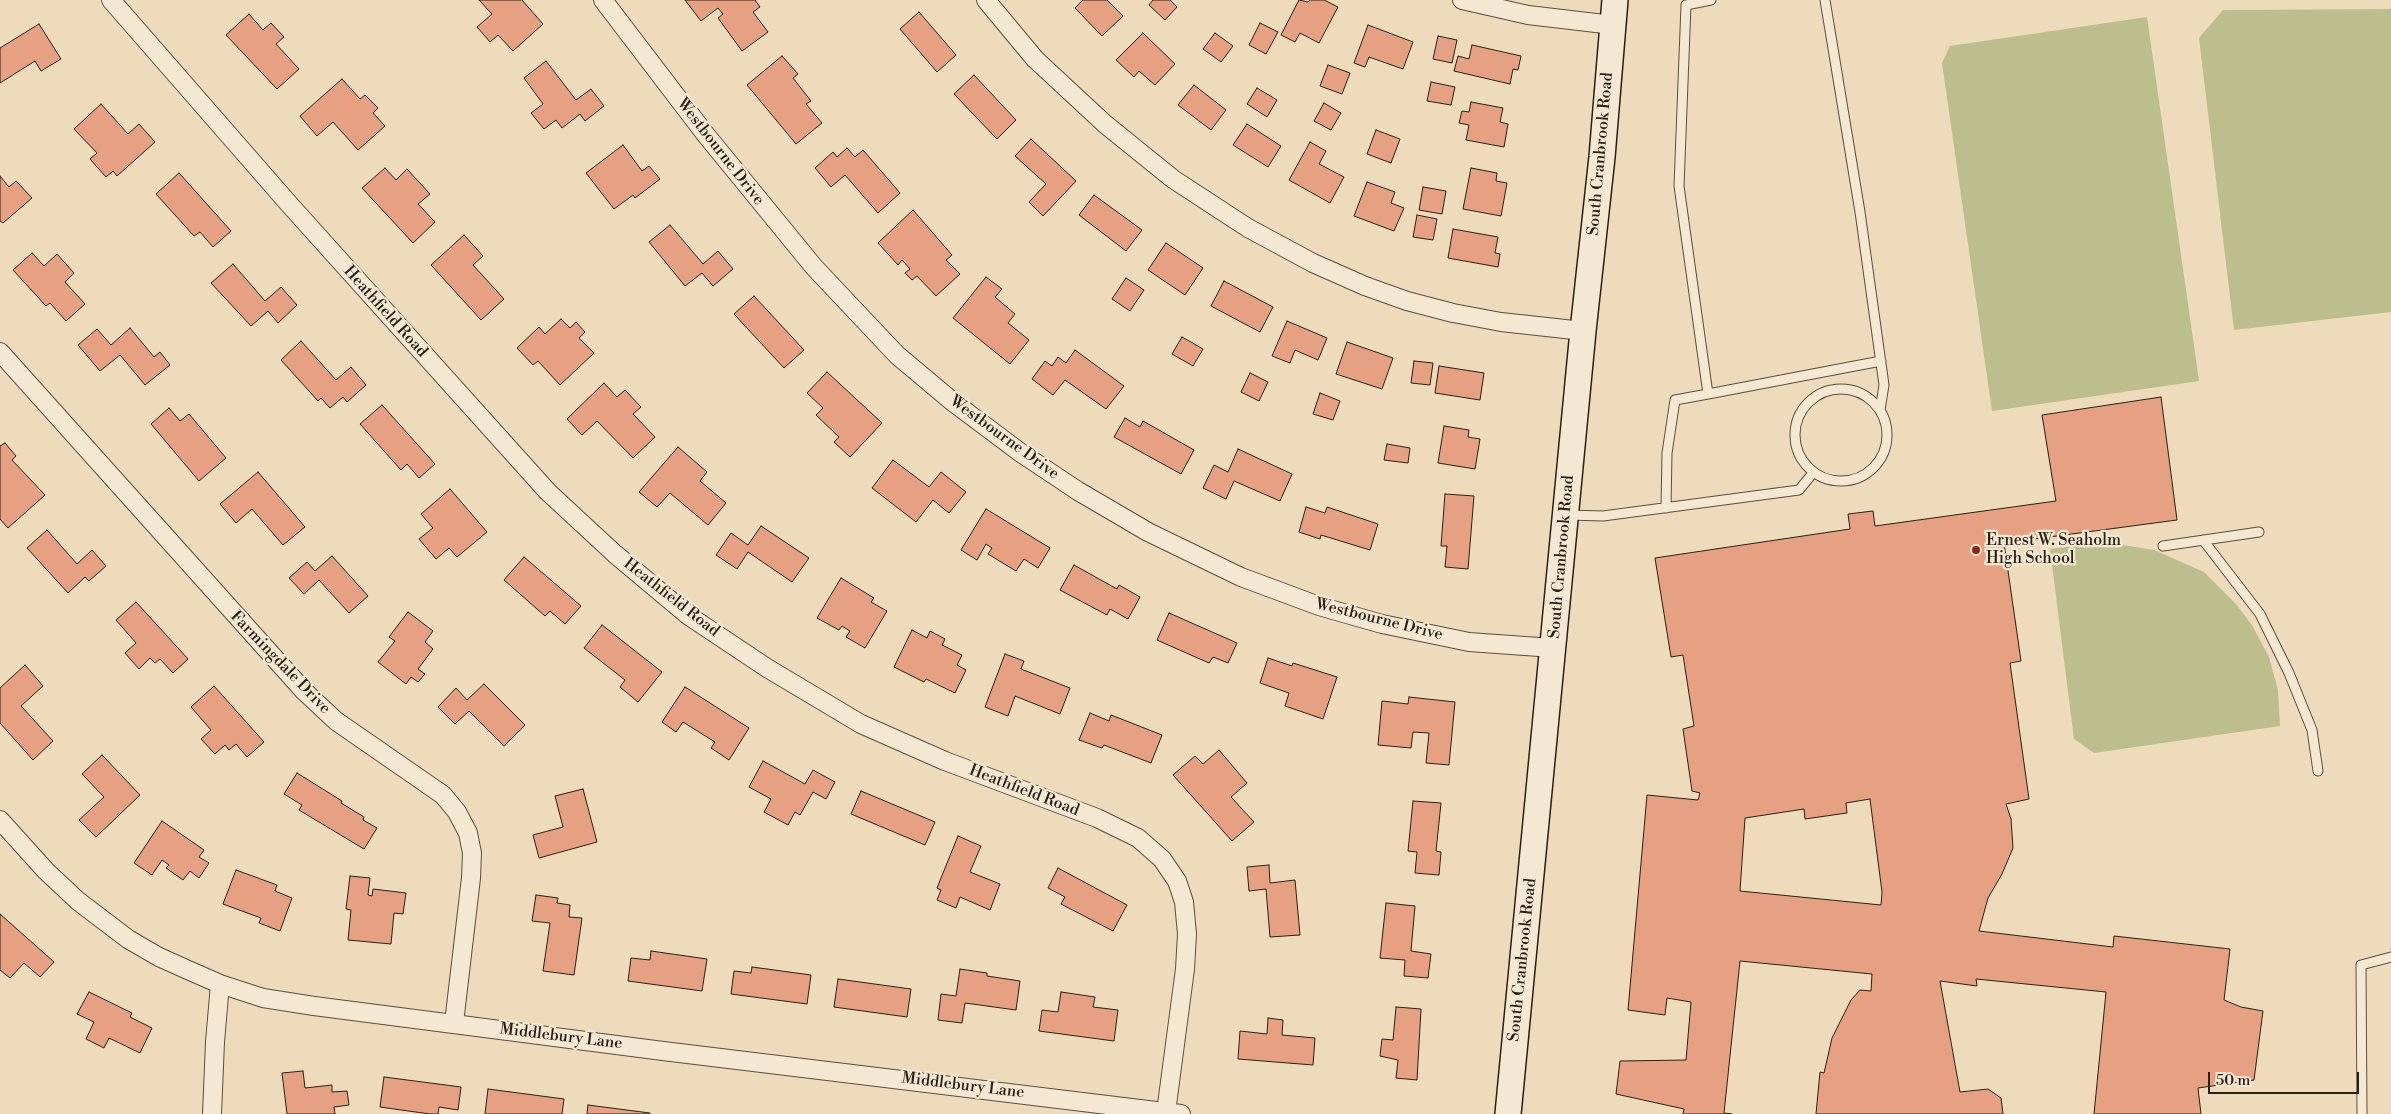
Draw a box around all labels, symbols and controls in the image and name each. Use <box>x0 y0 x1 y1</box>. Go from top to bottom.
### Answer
street label: South Cranbrook Road <box>1584 71 1618 237</box>
street label: Westbourne Drive <box>672 95 768 209</box>
street label: Heathfield Road <box>339 262 431 362</box>
street label: Westbourne Drive <box>946 392 1062 484</box>
street label: South Cranbrook Road <box>1545 474 1579 640</box>
place label: Ernest W. Seaholm High School <box>1986 531 2121 569</box>
marker: Ernest W. Seaholm High School <box>1970 544 1982 556</box>
street label: Heathfield Road <box>619 555 723 641</box>
street label: Westbourne Drive <box>1313 595 1445 645</box>
street label: Farmingdale Drive <box>226 607 334 719</box>
street label: Heathfield Road <box>966 761 1082 821</box>
street label: South Cranbrook Road <box>1505 877 1541 1043</box>
street label: Middlebury Lane <box>499 1020 623 1054</box>
scale bar <box>2211 1062 2362 1094</box>
street label: Middlebury Lane <box>901 1069 1025 1103</box>
text: 50 m <box>2216 1071 2250 1090</box>

